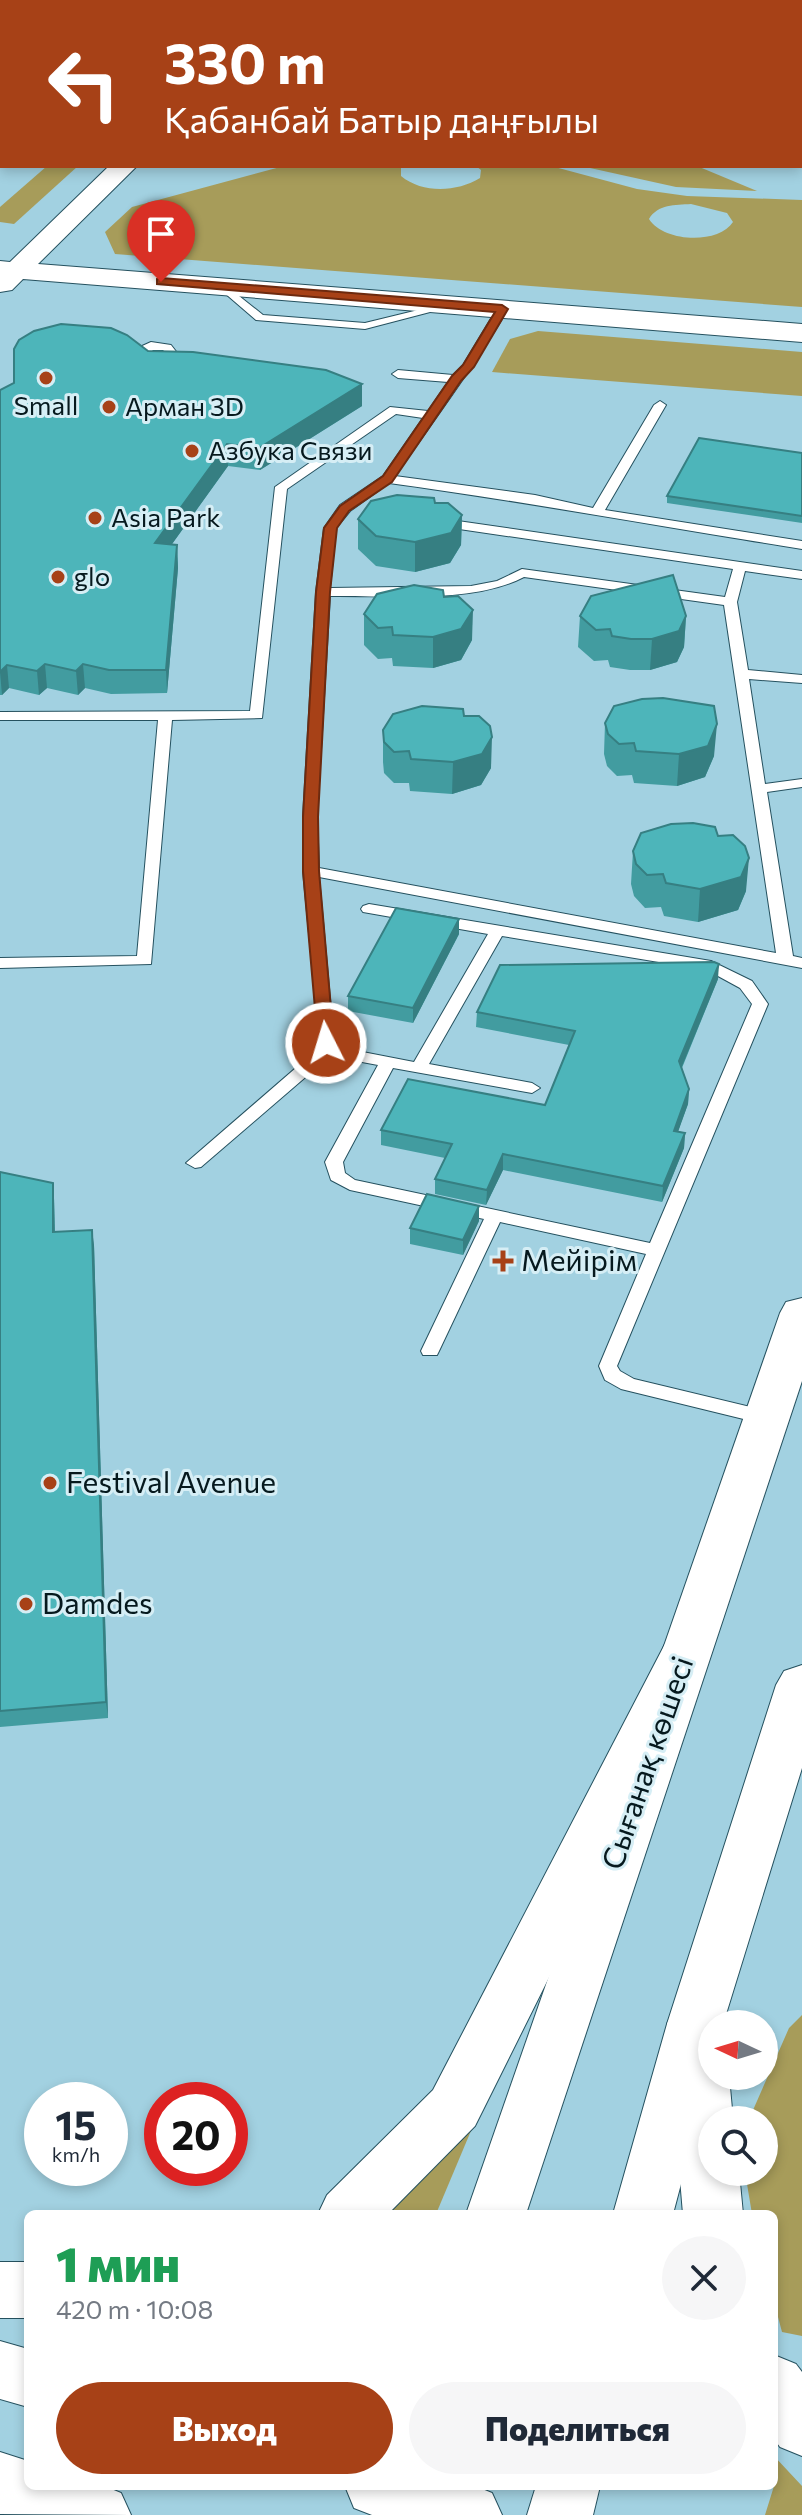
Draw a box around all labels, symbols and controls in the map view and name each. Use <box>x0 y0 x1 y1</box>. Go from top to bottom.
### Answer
text: 330 m <box>164 27 326 96</box>
icon: left <box>32 32 136 136</box>
text: Қабанбай Батыр даңғылы <box>164 96 599 140</box>
pin <box>127 200 195 282</box>
icon: arrive <box>139 212 183 256</box>
marker: Small <box>37 369 55 387</box>
place label: Small <box>14 389 78 420</box>
place label: Арман 3D <box>125 390 244 421</box>
marker: Арман 3D <box>100 398 118 416</box>
place label: Азбука Связи <box>208 434 372 465</box>
marker: Азбука Связи <box>183 442 201 460</box>
place label: Asia Park <box>111 501 220 532</box>
marker: Asia Park <box>86 509 104 527</box>
place label: glo <box>74 560 110 591</box>
marker: glo <box>49 568 67 586</box>
position arrow <box>284 1001 368 1085</box>
place label: Мейірім <box>521 1240 637 1277</box>
marker: Мейірім <box>492 1250 514 1272</box>
place label: Festival Avenue <box>66 1462 276 1499</box>
marker: Festival Avenue <box>41 1474 59 1492</box>
place label: Damdes <box>42 1583 153 1620</box>
marker: Damdes <box>17 1595 35 1613</box>
street label: Сығанақ көшесі <box>592 1651 699 1874</box>
north arrow <box>698 2010 778 2090</box>
map controls <box>698 2010 778 2186</box>
speed limit sign: 20 <box>144 2082 248 2186</box>
text: 15 <box>55 2099 97 2148</box>
button: search <box>698 2106 778 2186</box>
text: km/h <box>52 2142 100 2166</box>
text: 1 мин <box>56 2233 180 2292</box>
button: close <box>662 2236 746 2320</box>
text: 420 m · 10:08 <box>56 2293 213 2324</box>
button: Выход <box>56 2382 393 2474</box>
button: Поделиться <box>409 2382 746 2474</box>

